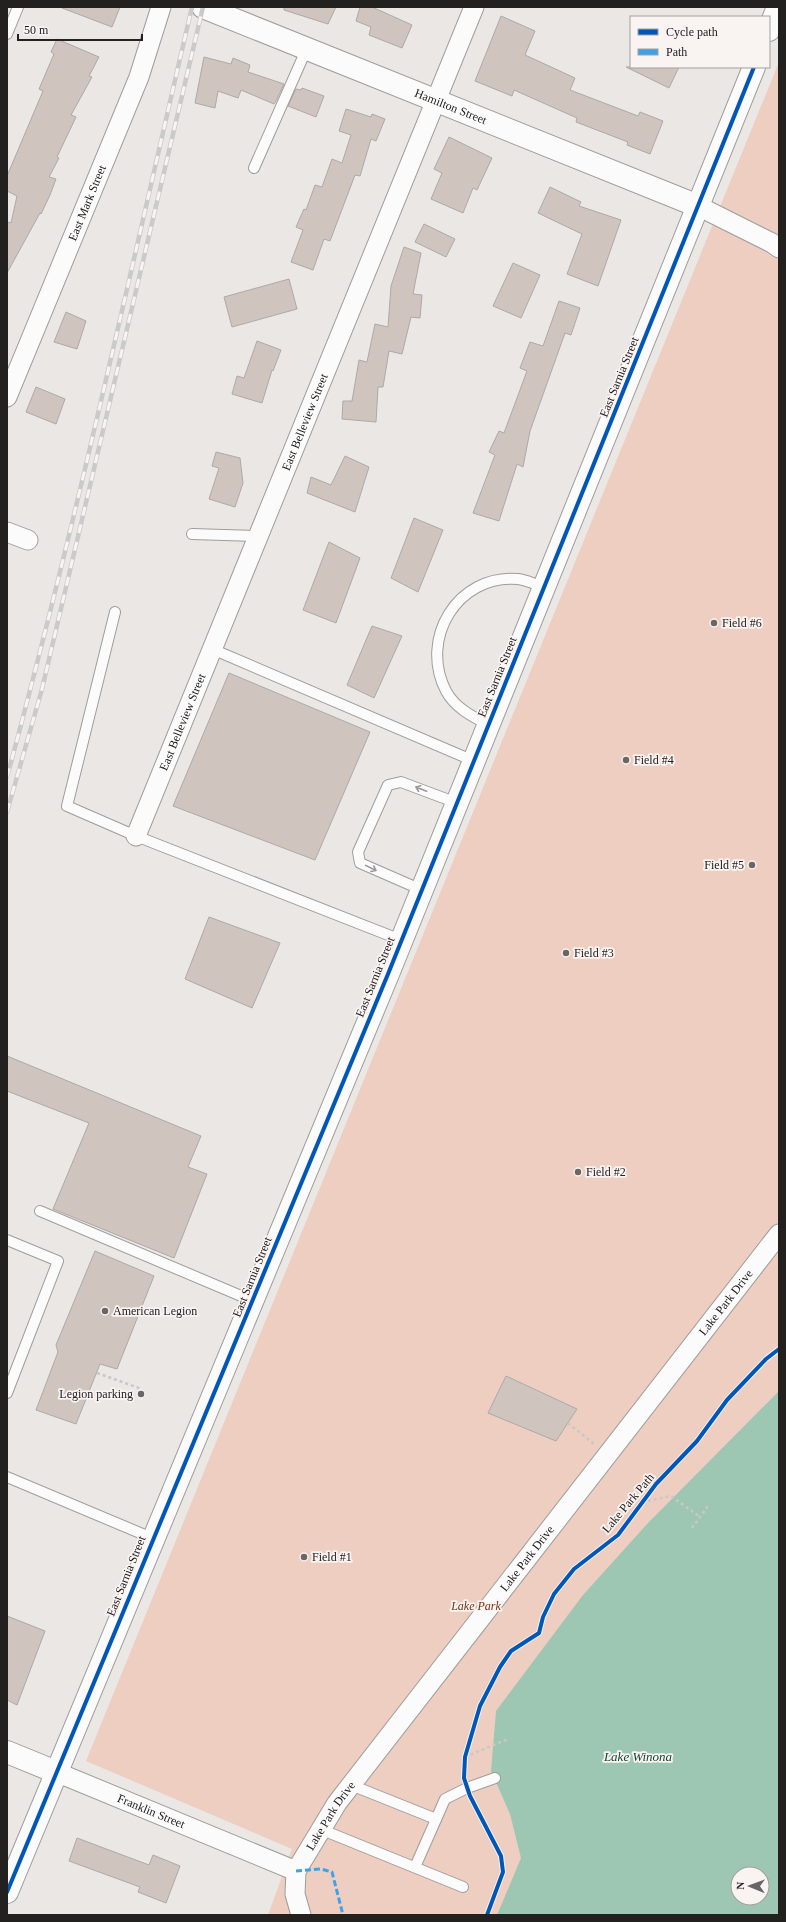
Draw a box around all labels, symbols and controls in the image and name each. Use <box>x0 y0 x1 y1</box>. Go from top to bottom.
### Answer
scale bar <box>18 16 142 42</box>
legend <box>630 16 770 68</box>
text: 50 m <box>24 23 49 37</box>
text: Cycle path <box>666 25 718 39</box>
text: Path <box>666 45 687 59</box>
street label: Hamilton Street <box>413 86 489 128</box>
street label: East Mark Street <box>65 162 109 243</box>
street label: East Sarnia Street <box>597 334 642 419</box>
street label: East Belleview Street <box>279 371 331 473</box>
place label: Field #6 <box>722 616 762 630</box>
marker: Field #6 <box>709 618 719 628</box>
street label: East Sarnia Street <box>475 634 520 719</box>
street label: East Belleview Street <box>156 671 209 773</box>
place label: Field #4 <box>634 753 674 767</box>
marker: Field #4 <box>621 755 631 765</box>
one-way arrow <box>415 785 427 793</box>
place label: Field #5 <box>704 858 744 872</box>
marker: Field #5 <box>747 860 757 870</box>
one-way arrow <box>364 865 376 872</box>
street label: East Sarnia Street <box>353 934 398 1019</box>
place label: Field #3 <box>574 946 614 960</box>
marker: Field #3 <box>561 948 571 958</box>
place label: Field #2 <box>586 1165 626 1179</box>
marker: Field #2 <box>573 1167 583 1177</box>
street label: East Sarnia Street <box>230 1234 275 1319</box>
street label: Lake Park Drive <box>696 1267 756 1338</box>
place label: American Legion <box>113 1304 197 1318</box>
marker: American Legion <box>100 1306 110 1316</box>
place label: Legion parking <box>59 1387 133 1401</box>
marker: Legion parking <box>136 1389 146 1399</box>
street label: Lake Park Path <box>599 1470 657 1536</box>
street label: Lake Park Drive <box>497 1523 557 1594</box>
street label: East Sarnia Street <box>104 1533 149 1618</box>
place label: Field #1 <box>312 1550 352 1564</box>
marker: Field #1 <box>299 1552 309 1562</box>
park label: Lake Park <box>450 1599 501 1613</box>
water label: Lake Winona <box>603 1749 673 1764</box>
street label: Lake Park Drive <box>303 1779 358 1853</box>
street label: Franklin Street <box>115 1791 188 1832</box>
north arrow <box>730 1866 770 1906</box>
text: N <box>734 1882 746 1890</box>

